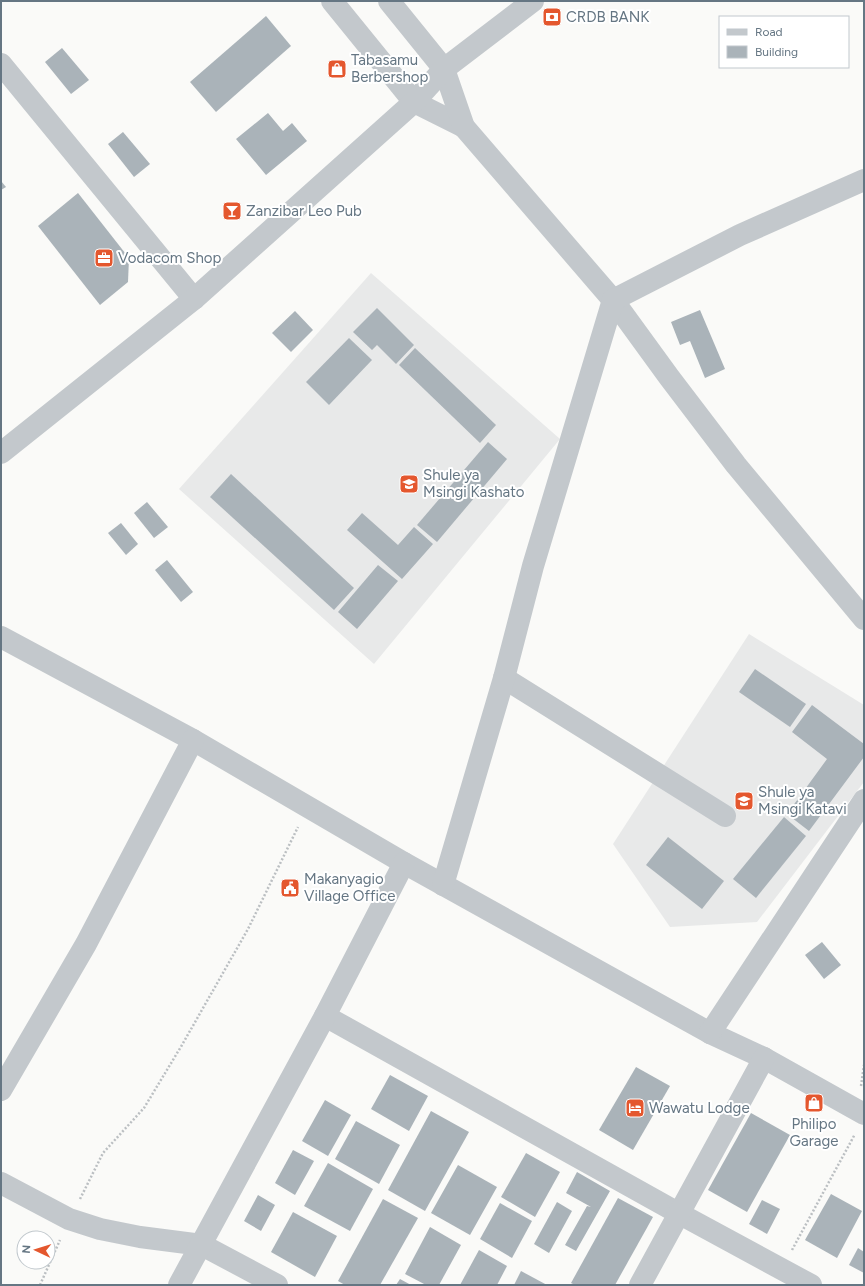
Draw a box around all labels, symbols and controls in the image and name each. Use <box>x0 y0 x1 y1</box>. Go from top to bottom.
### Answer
bank icon: CRDB BANK <box>541 6 563 28</box>
place label: CRDB BANK <box>566 8 650 26</box>
legend <box>719 16 849 68</box>
text: Road <box>755 25 783 39</box>
text: Building <box>755 45 798 59</box>
place label: Tabasamu Berbershop <box>351 51 429 86</box>
shop icon: Tabasamu Berbershop <box>326 58 348 80</box>
bar icon: Zanzibar Leo Pub <box>221 200 243 222</box>
place label: Zanzibar Leo Pub <box>246 202 362 220</box>
office icon: Vodacom Shop <box>93 247 115 269</box>
place label: Vodacom Shop <box>118 249 222 267</box>
place label: Shule ya Msingi Kashato <box>423 466 525 501</box>
school or university icon: Shule ya Msingi Kashato <box>398 473 420 495</box>
place label: Shule ya Msingi Katavi <box>758 783 847 818</box>
school or university icon: Shule ya Msingi Katavi <box>733 790 755 812</box>
place label: Makanyagio Village Office <box>304 870 395 905</box>
public building icon: Makanyagio Village Office <box>279 877 301 899</box>
shop icon: Philipo Garage <box>803 1092 825 1114</box>
hotel icon: Wawatu Lodge <box>624 1097 646 1119</box>
place label: Wawatu Lodge <box>649 1099 750 1117</box>
place label: Philipo Garage <box>790 1115 838 1150</box>
north arrow <box>16 1230 56 1270</box>
text: N <box>20 1245 33 1254</box>

